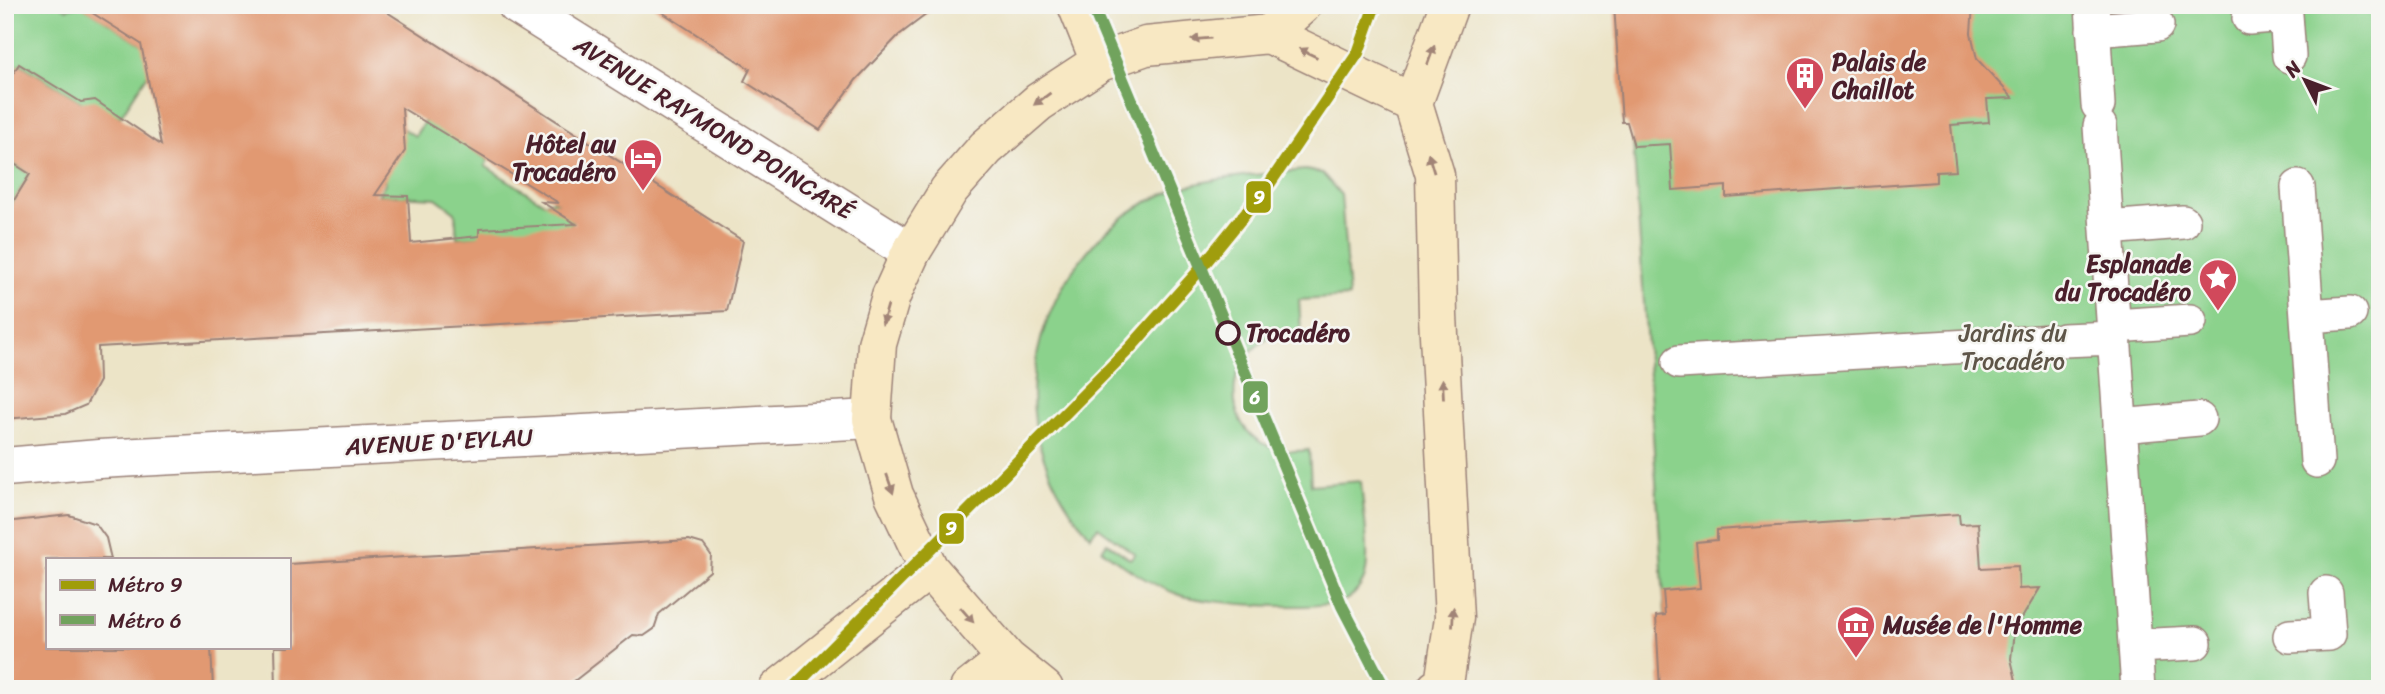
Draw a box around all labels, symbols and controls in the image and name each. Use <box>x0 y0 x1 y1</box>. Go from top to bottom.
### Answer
street label: AVENUE RAYMOND POINCARÉ <box>565 24 864 233</box>
one-way arrow <box>1190 34 1212 45</box>
place label: Palais de Chaillot <box>1831 41 1927 111</box>
one-way arrow <box>1426 45 1437 66</box>
north arrow <box>2270 46 2340 116</box>
one-way arrow <box>1298 47 1318 58</box>
text: N <box>2275 52 2310 86</box>
building icon: Palais de Chaillot <box>1784 55 1826 110</box>
one-way arrow <box>1034 92 1052 107</box>
place label: Hôtel au Trocadéro <box>512 123 616 193</box>
hotel icon: Hôtel au Trocadéro <box>622 137 664 192</box>
one-way arrow <box>1426 152 1436 173</box>
line badge: 9 <box>1245 180 1272 214</box>
text: 9 <box>1253 181 1265 214</box>
place label: Esplanade du Trocadéro <box>2055 243 2192 313</box>
place icon: Esplanade du Trocadéro <box>2197 257 2239 312</box>
one-way arrow <box>879 305 890 327</box>
place label: Trocadéro <box>1246 312 1350 354</box>
park label: Jardins du Trocadéro <box>1958 312 2067 382</box>
marker: Trocadéro <box>1216 321 1240 345</box>
one-way arrow <box>1437 378 1448 400</box>
line badge: 6 <box>1242 380 1269 414</box>
text: 6 <box>1249 381 1261 414</box>
street label: AVENUE D'EYLAU <box>343 416 535 468</box>
one-way arrow <box>885 474 896 495</box>
line badge: 9 <box>938 512 965 545</box>
text: 9 <box>945 512 957 545</box>
legend <box>46 558 290 648</box>
text: Métro 9 <box>108 566 183 604</box>
text: Métro 6 <box>108 602 182 640</box>
museum icon: Musée de l'Homme <box>1835 604 1877 659</box>
place label: Musée de l'Homme <box>1882 604 2083 646</box>
one-way arrow <box>1447 605 1458 627</box>
one-way arrow <box>959 606 974 623</box>

